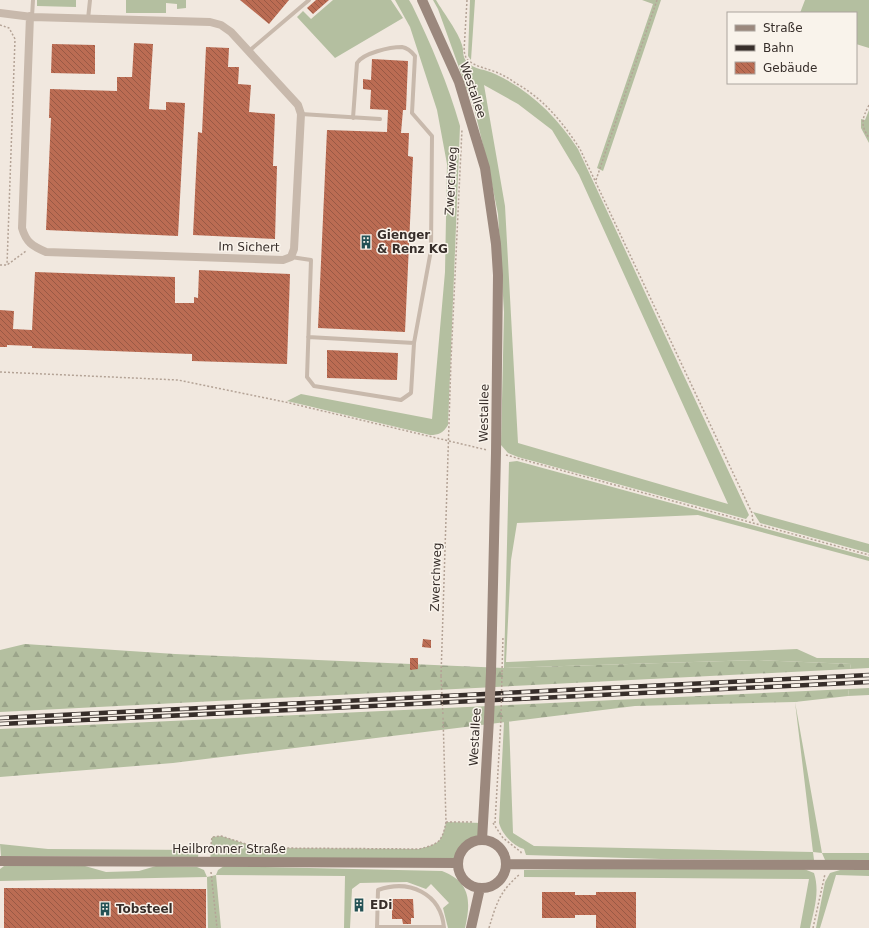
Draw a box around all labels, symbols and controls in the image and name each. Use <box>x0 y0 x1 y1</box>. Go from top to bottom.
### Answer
legend <box>727 12 857 84</box>
text: Straße <box>763 21 803 35</box>
text: Bahn <box>763 41 794 55</box>
street label: Westallee <box>457 60 489 120</box>
text: Gebäude <box>763 61 817 75</box>
street label: Zwerchweg <box>442 146 460 216</box>
place label: Gienger & Renz KG <box>377 228 448 256</box>
building icon: Gienger & Renz KG <box>358 234 374 250</box>
street label: Im Sichert <box>218 239 280 255</box>
street label: Westallee <box>476 384 492 442</box>
street label: Zwerchweg <box>428 542 444 612</box>
street label: Westallee <box>466 708 484 766</box>
street label: Heilbronner Straße <box>172 842 286 856</box>
building icon: EDi <box>351 897 367 913</box>
place label: EDi <box>370 898 392 912</box>
building icon: Tobsteel <box>97 901 113 917</box>
place label: Tobsteel <box>116 902 173 916</box>

